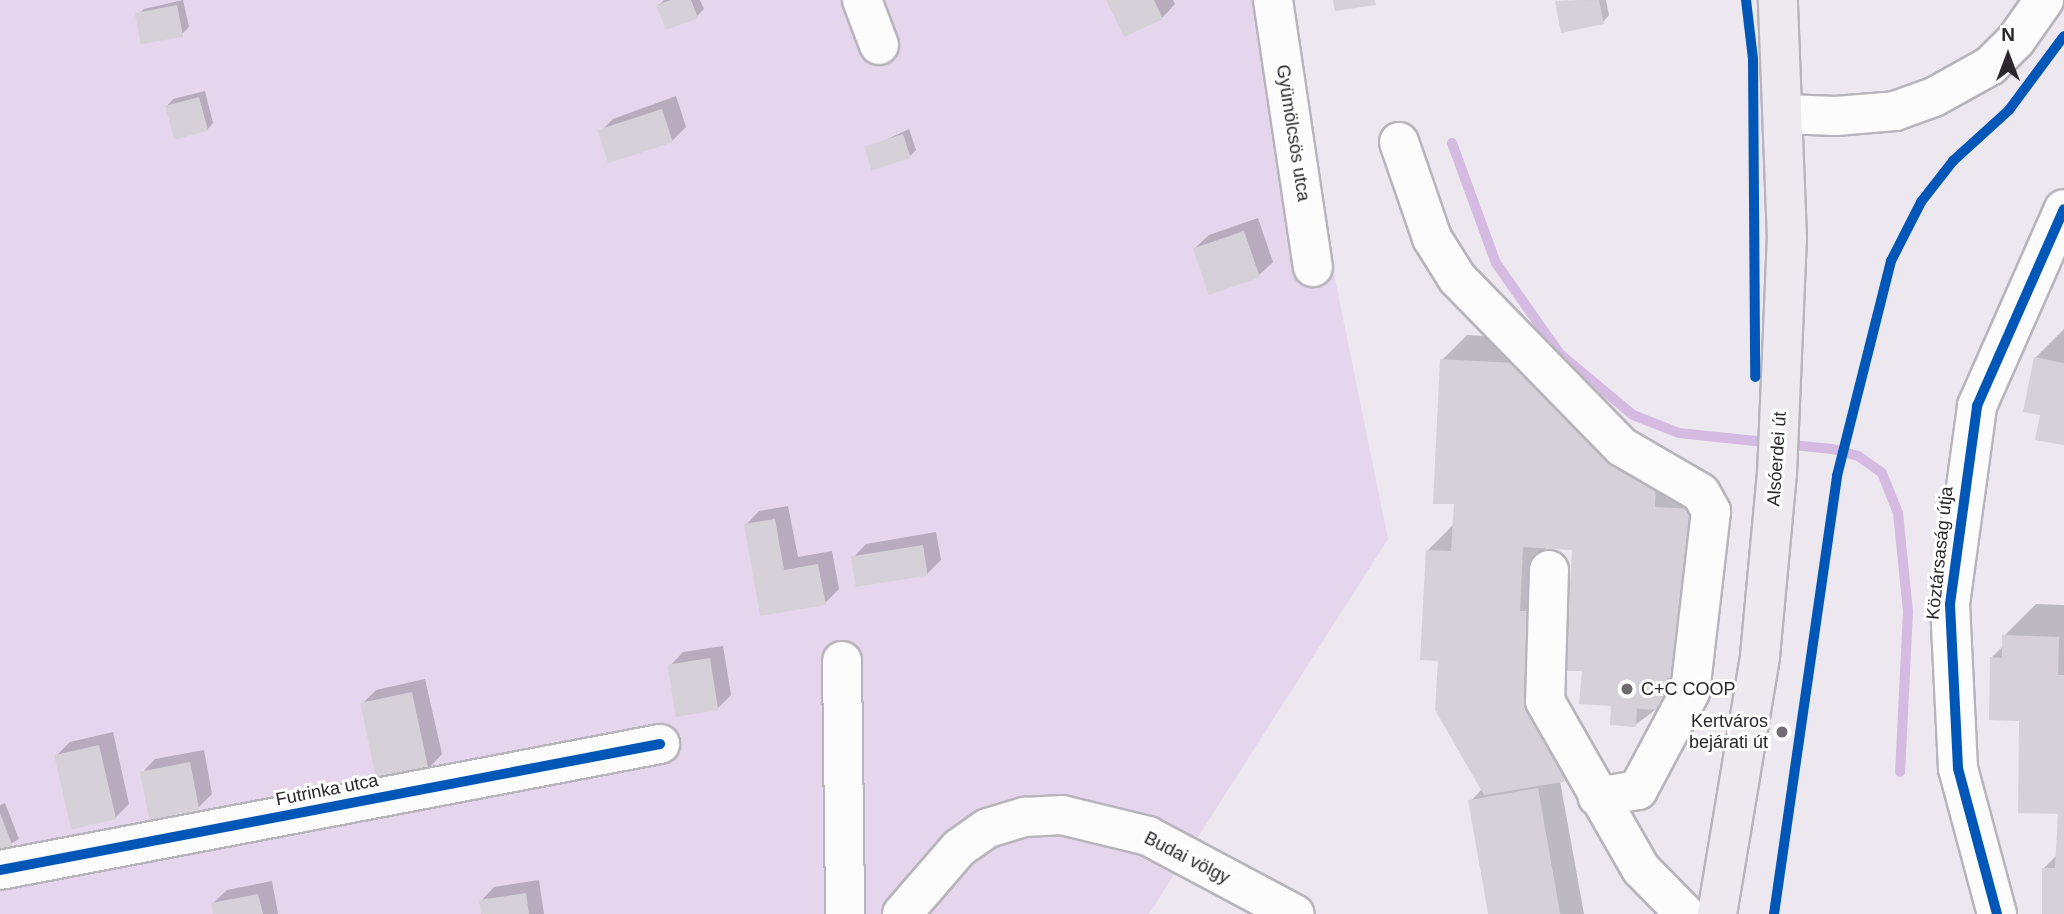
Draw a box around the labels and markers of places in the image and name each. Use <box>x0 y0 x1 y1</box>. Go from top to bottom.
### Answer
place label: C+C COOP <box>1641 678 1736 700</box>
marker: C+C COOP <box>1619 681 1635 697</box>
place label: Kertváros bejárati út <box>1689 711 1768 754</box>
marker: Kertváros bejárati út <box>1774 724 1790 740</box>

